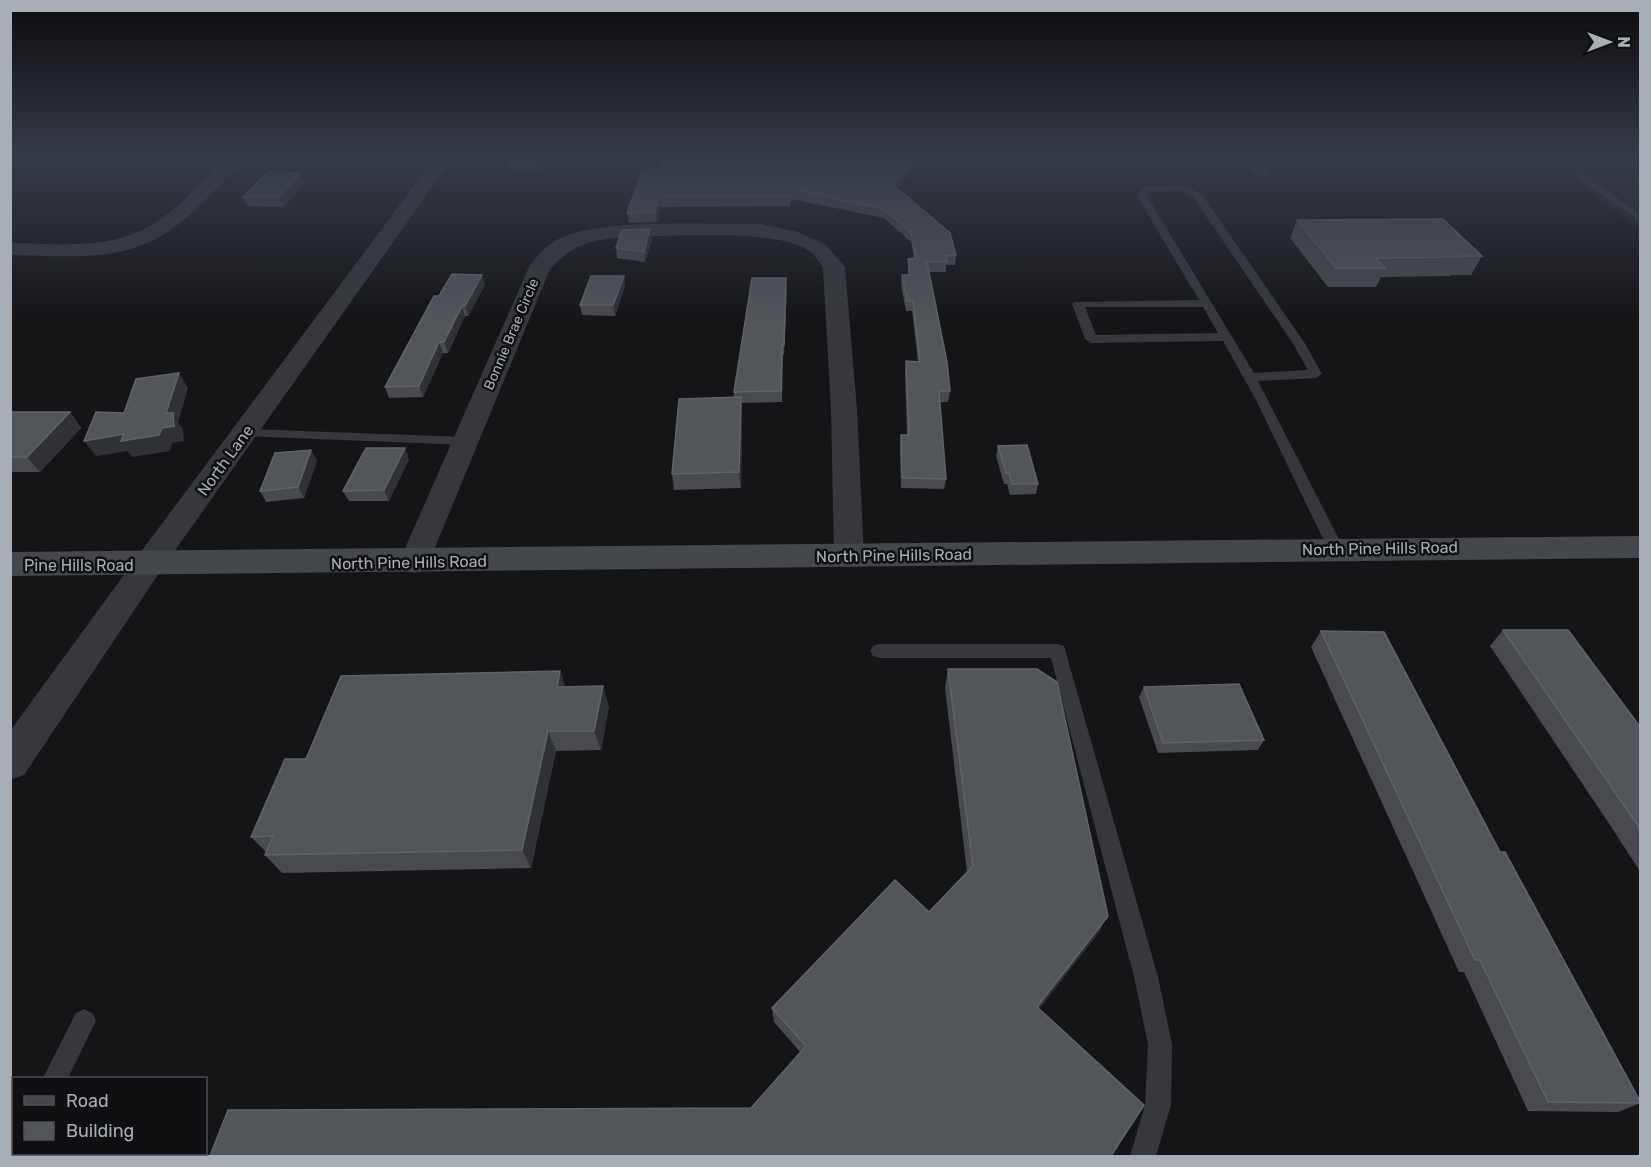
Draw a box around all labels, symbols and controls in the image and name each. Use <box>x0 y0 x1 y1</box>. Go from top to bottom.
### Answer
north arrow <box>1579 12 1639 72</box>
text: N <box>1614 36 1633 48</box>
street label: Bonnie Brae Circle <box>480 276 543 392</box>
street label: North Lane <box>193 421 257 499</box>
street label: North Pine Hills Road <box>1302 538 1458 559</box>
street label: North Pine Hills Road <box>816 545 972 566</box>
street label: North Pine Hills Road <box>331 552 487 573</box>
street label: Pine Hills Road <box>24 556 134 575</box>
legend <box>12 1077 207 1155</box>
text: Road <box>66 1090 109 1112</box>
text: Building <box>66 1120 134 1142</box>

